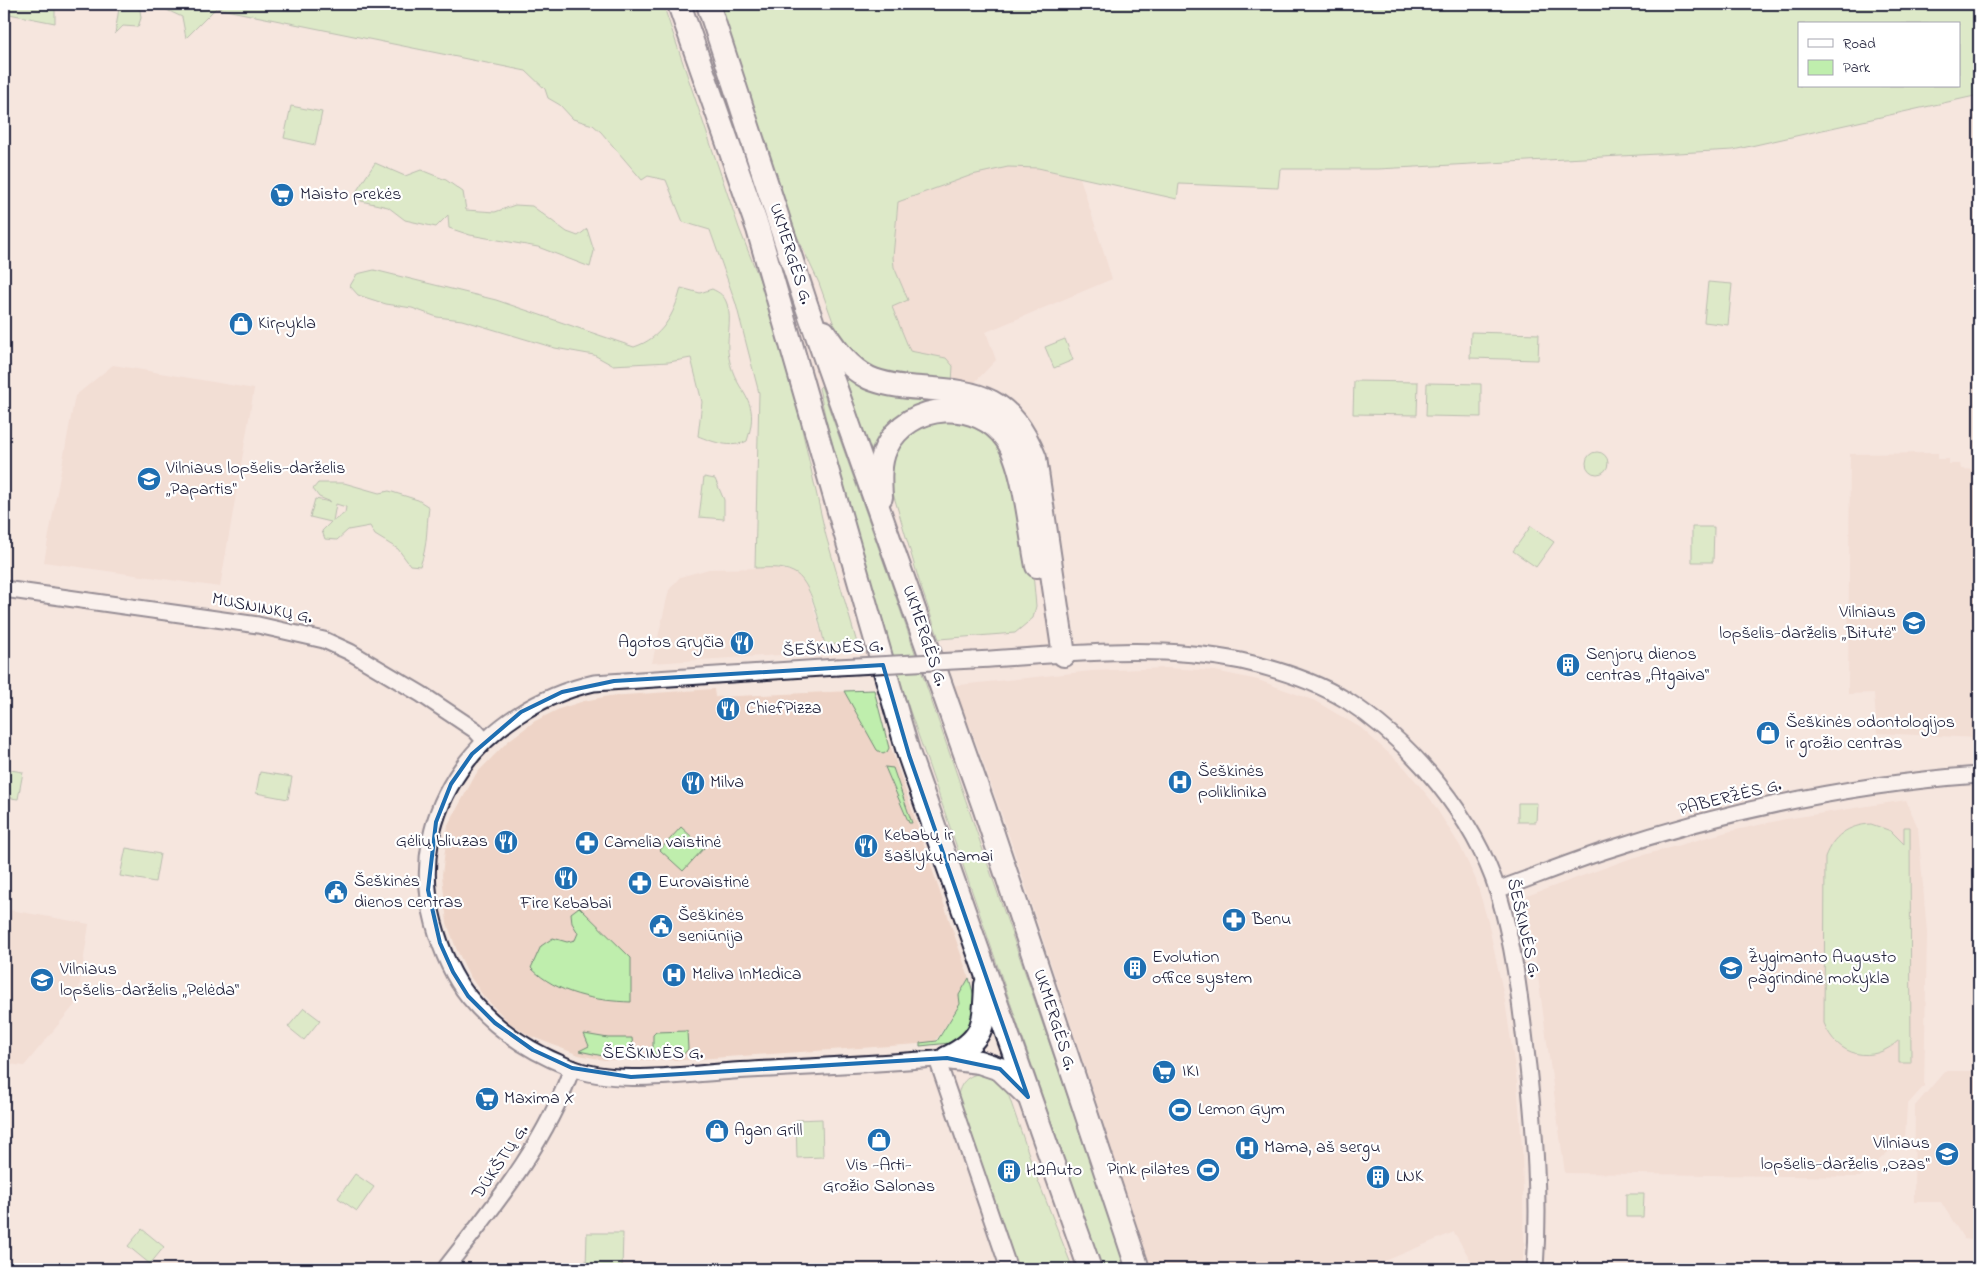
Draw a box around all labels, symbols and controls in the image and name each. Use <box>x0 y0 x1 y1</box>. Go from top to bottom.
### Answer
legend <box>1798 22 1960 88</box>
text: Road <box>1843 33 1876 55</box>
text: Park <box>1843 57 1871 79</box>
supermarket icon: Maisto prekės <box>269 182 295 208</box>
place label: Maisto prekės <box>300 182 402 208</box>
street label: UKMERGĖS G. <box>761 200 819 308</box>
shop icon: Kirpykla <box>228 311 254 337</box>
place label: Kirpykla <box>258 311 316 337</box>
place label: Vilniaus lopšelis-darželis „Papartis“ <box>165 456 345 503</box>
school or university icon: Vilniaus lopšelis-darželis „Papartis“ <box>136 466 162 492</box>
street label: UKMERGĖS G. <box>895 582 954 690</box>
street label: MUSNINKŲ G. <box>209 587 315 632</box>
place label: Vilniaus lopšelis-darželis „Bitutė“ <box>1719 600 1896 647</box>
school or university icon: Vilniaus lopšelis-darželis „Bitutė“ <box>1901 610 1927 636</box>
place label: Agotos Gryčia <box>618 630 724 657</box>
restaurant icon: Agotos Gryčia <box>729 630 755 656</box>
street label: ŠEŠKINĖS G. <box>782 633 884 665</box>
place label: Senjorų dienos centras „Atgaiva“ <box>1586 642 1709 690</box>
building icon: Senjorų dienos centras „Atgaiva“ <box>1555 652 1581 678</box>
restaurant icon: ChiefPizza <box>715 696 741 722</box>
place label: ChiefPizza <box>746 696 821 722</box>
place label: Šeškinės odontologijos ir grožio centras <box>1786 710 1955 758</box>
shop icon: Šeškinės odontologijos ir grožio centras <box>1755 720 1781 746</box>
place label: Šeškinės poliklinika <box>1198 759 1267 806</box>
hospital icon: Šeškinės poliklinika <box>1167 769 1193 795</box>
restaurant icon: Milva <box>680 770 706 796</box>
place label: Milva <box>710 770 744 796</box>
street label: PABERŽĖS G. <box>1676 773 1785 823</box>
place label: Kebabų ir šašlykų namai <box>884 823 993 870</box>
place label: Gėlių bliuzas <box>396 829 488 855</box>
restaurant icon: Gėlių bliuzas <box>493 829 519 855</box>
pharmacy icon: Camelia vaistinė <box>574 830 600 856</box>
place label: Camelia vaistinė <box>604 830 722 856</box>
restaurant icon: Kebabų ir šašlykų namai <box>853 833 879 859</box>
restaurant icon: Fire Kebabai <box>553 865 579 891</box>
place label: Šeškinės dienos centras <box>354 869 463 916</box>
pharmacy icon: Eurovaistinė <box>627 870 653 896</box>
place label: Eurovaistinė <box>658 870 750 896</box>
street label: ŠEŠKINĖS G. <box>1499 876 1547 980</box>
public building icon: Šeškinės dienos centras <box>323 879 349 905</box>
place label: Fire Kebabai <box>519 891 612 917</box>
place label: Šeškinės seniūnija <box>678 903 744 950</box>
pharmacy icon: Benu <box>1221 907 1247 933</box>
place label: Benu <box>1251 907 1291 933</box>
public building icon: Šeškinės seniūnija <box>648 913 674 939</box>
place label: Evolution office system <box>1152 945 1252 992</box>
place label: Žygimanto Augusto pagrindinė mokykla <box>1748 945 1896 993</box>
building icon: Evolution office system <box>1122 955 1148 981</box>
school or university icon: Žygimanto Augusto pagrindinė mokykla <box>1718 955 1744 981</box>
place label: Vilniaus lopšelis-darželis „Pelėda“ <box>59 957 239 1004</box>
hospital icon: Meliva InMedica <box>661 962 687 988</box>
place label: Meliva InMedica <box>692 962 802 988</box>
street label: UKMERGĖS G. <box>1025 966 1083 1074</box>
school or university icon: Vilniaus lopšelis-darželis „Pelėda“ <box>29 967 55 993</box>
street label: ŠEŠKINĖS G. <box>602 1041 704 1067</box>
supermarket icon: IKI <box>1151 1059 1177 1085</box>
place label: IKI <box>1182 1059 1199 1085</box>
supermarket icon: Maxima X <box>474 1086 500 1112</box>
place label: Maxima X <box>504 1086 575 1112</box>
sports icon: Lemon Gym <box>1167 1097 1193 1123</box>
place label: Lemon Gym <box>1198 1097 1285 1123</box>
shop icon: Agan Grill <box>704 1118 730 1144</box>
place label: Agan Grill <box>734 1118 802 1145</box>
street label: DŪKŠTŲ G. <box>466 1119 536 1206</box>
shop icon: Vis -Arti- Grožio Salonas <box>866 1127 892 1153</box>
place label: Vilniaus lopšelis-darželis „Ozas“ <box>1761 1131 1930 1178</box>
hospital icon: Mama, aš sergu <box>1234 1135 1260 1161</box>
place label: Mama, aš sergu <box>1264 1135 1380 1162</box>
school or university icon: Vilniaus lopšelis-darželis „Ozas“ <box>1934 1141 1960 1167</box>
place label: Vis -Arti- Grožio Salonas <box>823 1153 935 1200</box>
place label: Pink pilates <box>1107 1157 1190 1183</box>
sports icon: Pink pilates <box>1195 1157 1221 1183</box>
building icon: H2Auto <box>996 1158 1022 1184</box>
place label: H2Auto <box>1026 1158 1082 1184</box>
building icon: LNK <box>1365 1164 1391 1190</box>
place label: LNK <box>1396 1164 1424 1190</box>

